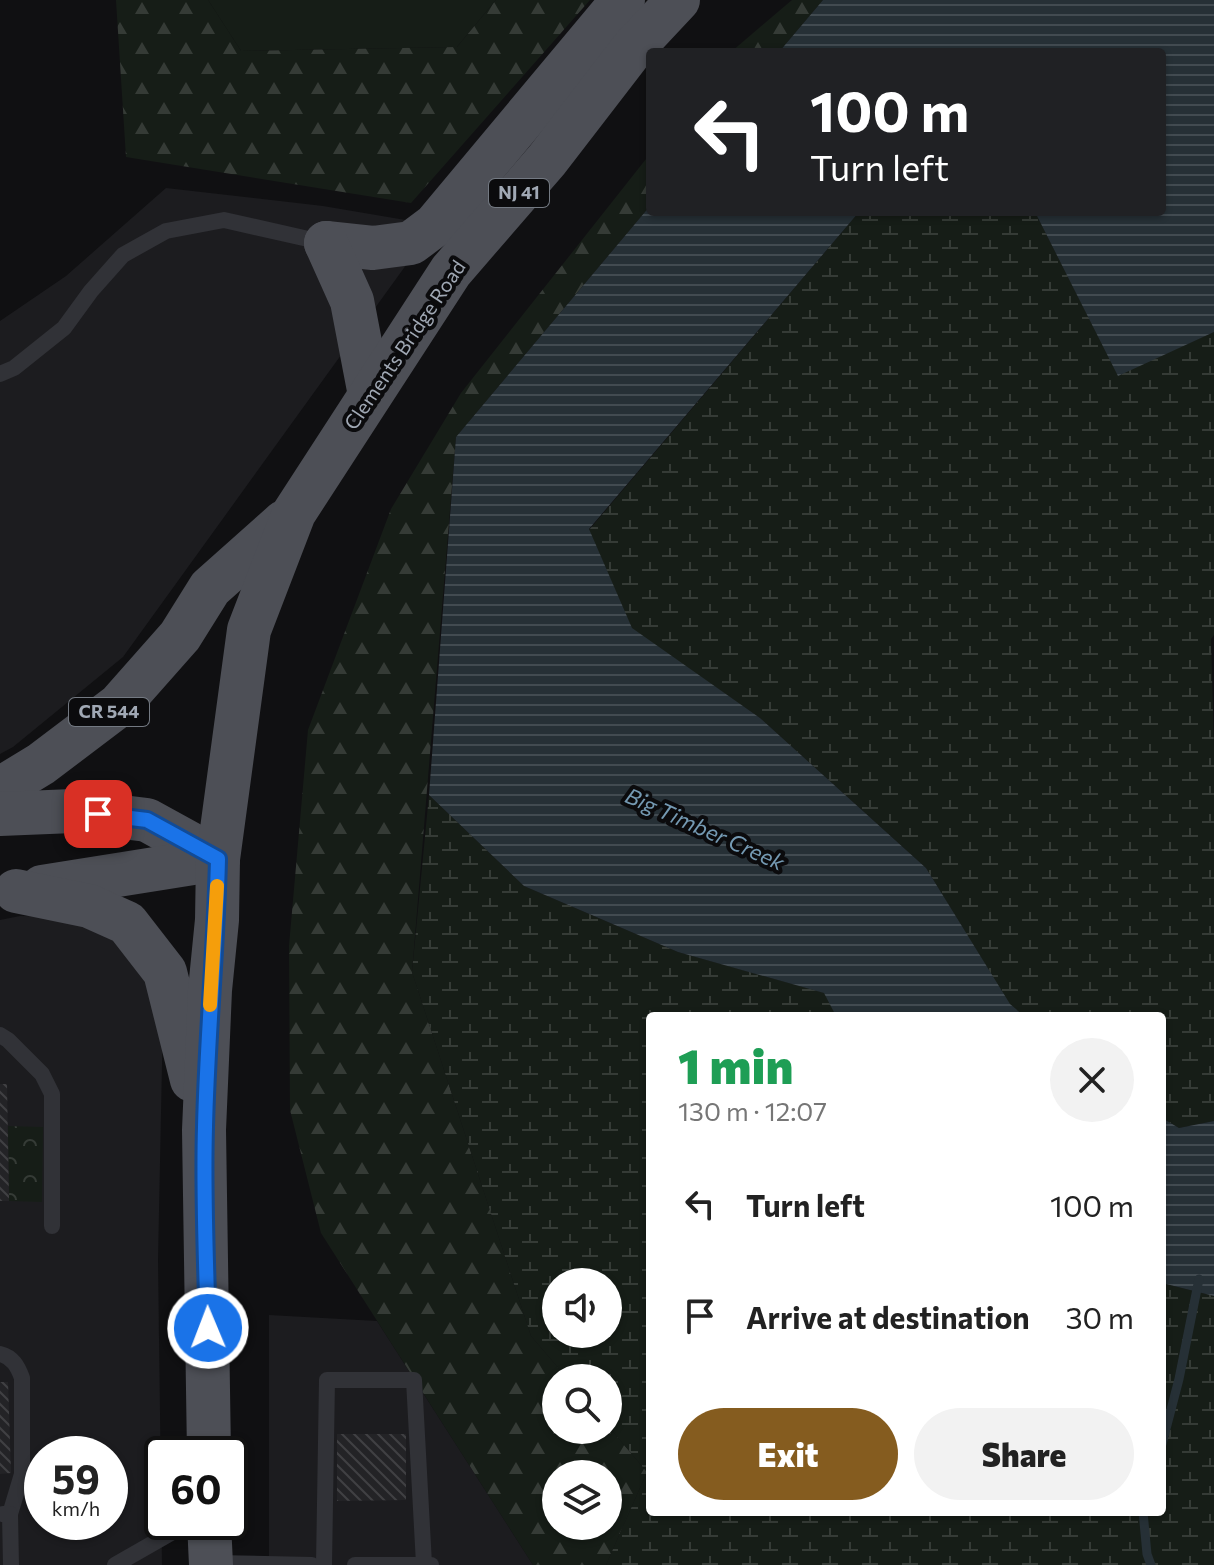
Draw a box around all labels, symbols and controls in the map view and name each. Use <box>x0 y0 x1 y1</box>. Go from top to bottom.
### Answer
text: 100 m <box>810 75 969 144</box>
icon: left <box>678 80 782 184</box>
text: Turn left <box>810 144 949 188</box>
road number: NJ 41 <box>489 179 549 207</box>
street label: Clements Bridge Road <box>339 255 470 434</box>
road number: CR 544 <box>69 698 149 726</box>
pin <box>64 780 132 848</box>
water label: Big Timber Creek <box>622 781 790 876</box>
icon: arrive <box>76 792 120 836</box>
text: 1 min <box>678 1035 793 1094</box>
button: close <box>1050 1038 1134 1122</box>
text: 130 m · 12:07 <box>678 1095 827 1126</box>
icon: left <box>678 1182 722 1226</box>
text: Turn left <box>746 1186 865 1223</box>
text: 100 m <box>1050 1186 1134 1223</box>
map controls <box>542 1268 622 1540</box>
button: sound <box>542 1268 622 1348</box>
position arrow <box>166 1286 250 1370</box>
icon: arrive <box>678 1294 722 1338</box>
text: Arrive at destination <box>746 1298 1030 1335</box>
text: 30 m <box>1065 1298 1134 1335</box>
button: search <box>542 1364 622 1444</box>
button: Exit <box>678 1408 898 1500</box>
button: Share <box>914 1408 1134 1500</box>
speed limit sign: 60 <box>144 1436 248 1540</box>
text: 59 <box>52 1453 100 1502</box>
button: layers <box>542 1460 622 1540</box>
text: km/h <box>52 1496 100 1520</box>

